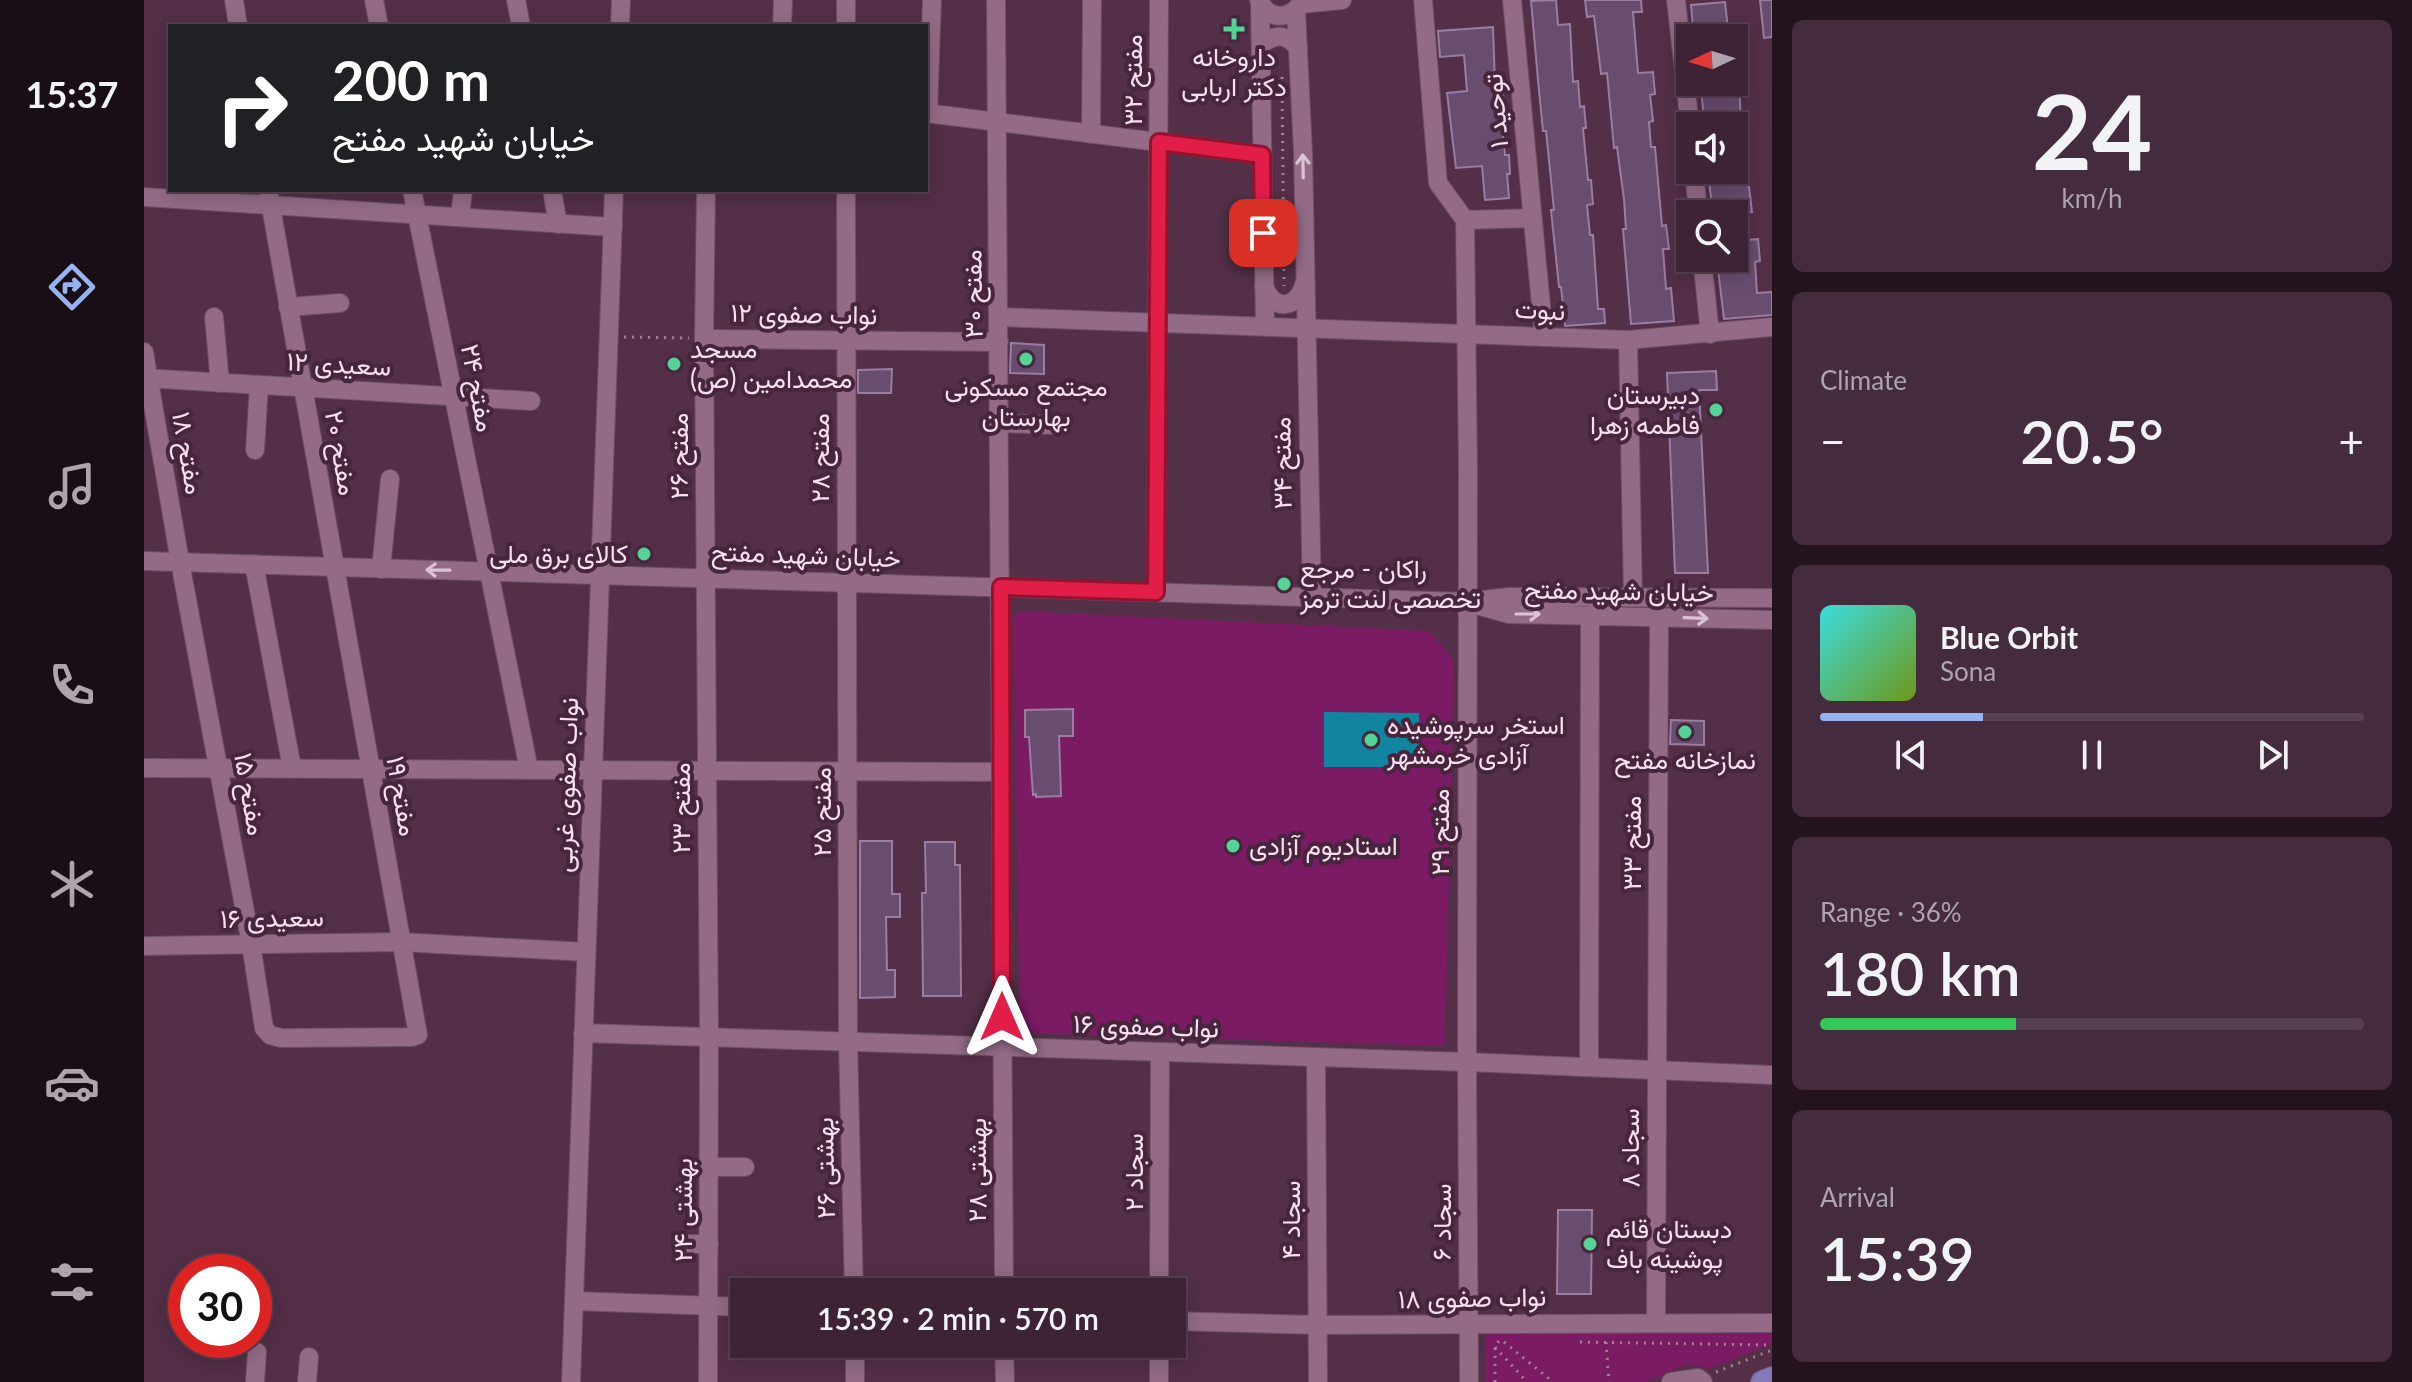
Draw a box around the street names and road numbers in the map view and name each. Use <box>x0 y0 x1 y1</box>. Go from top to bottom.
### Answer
street label: مفتح ۳۲ <box>1116 34 1151 126</box>
street label: توحید ۱ <box>1476 73 1515 150</box>
street label: مفتح ۳۰ <box>955 249 992 339</box>
street label: نبوت <box>1514 292 1566 327</box>
street label: نواب صفوی ۱۲ <box>730 296 878 331</box>
street label: مفتح ۲۴ <box>452 341 503 435</box>
street label: سعیدی ۱۲ <box>286 344 392 383</box>
street label: مفتح ۲۰ <box>316 408 365 498</box>
street label: مفتح ۱۸ <box>163 409 212 497</box>
street label: مفتح ۲۶ <box>662 413 697 499</box>
street label: مفتح ۲۸ <box>803 413 838 503</box>
street label: مفتح ۳۴ <box>1264 416 1301 510</box>
street label: خیابان شهید مفتح <box>711 535 901 576</box>
street label: خیابان شهید مفتح <box>1524 572 1714 611</box>
street label: نواب صفوی غربی <box>546 697 585 873</box>
street label: مفتح ۱۵ <box>225 750 274 838</box>
street label: مفتح ۱۹ <box>377 753 426 839</box>
street label: مفتح ۲۳ <box>664 762 699 854</box>
street label: مفتح ۲۵ <box>805 767 840 857</box>
street label: مفتح ۲۹ <box>1423 789 1458 875</box>
street label: مفتح ۳۳ <box>1615 796 1650 890</box>
street label: سعیدی ۱۶ <box>220 900 324 935</box>
street label: نواب صفوی ۱۶ <box>1073 1006 1219 1045</box>
street label: سجاد ۸ <box>1613 1108 1645 1188</box>
street label: بهشتی ۲۶ <box>807 1117 842 1219</box>
street label: بهشتی ۲۸ <box>960 1118 993 1222</box>
street label: سجاد ۲ <box>1117 1133 1149 1211</box>
street label: بهشتی ۲۴ <box>666 1158 699 1262</box>
street label: سجاد ۴ <box>1274 1181 1306 1260</box>
street label: سجاد ۶ <box>1425 1184 1457 1260</box>
street label: نواب صفوی ۱۸ <box>1397 1280 1547 1315</box>

